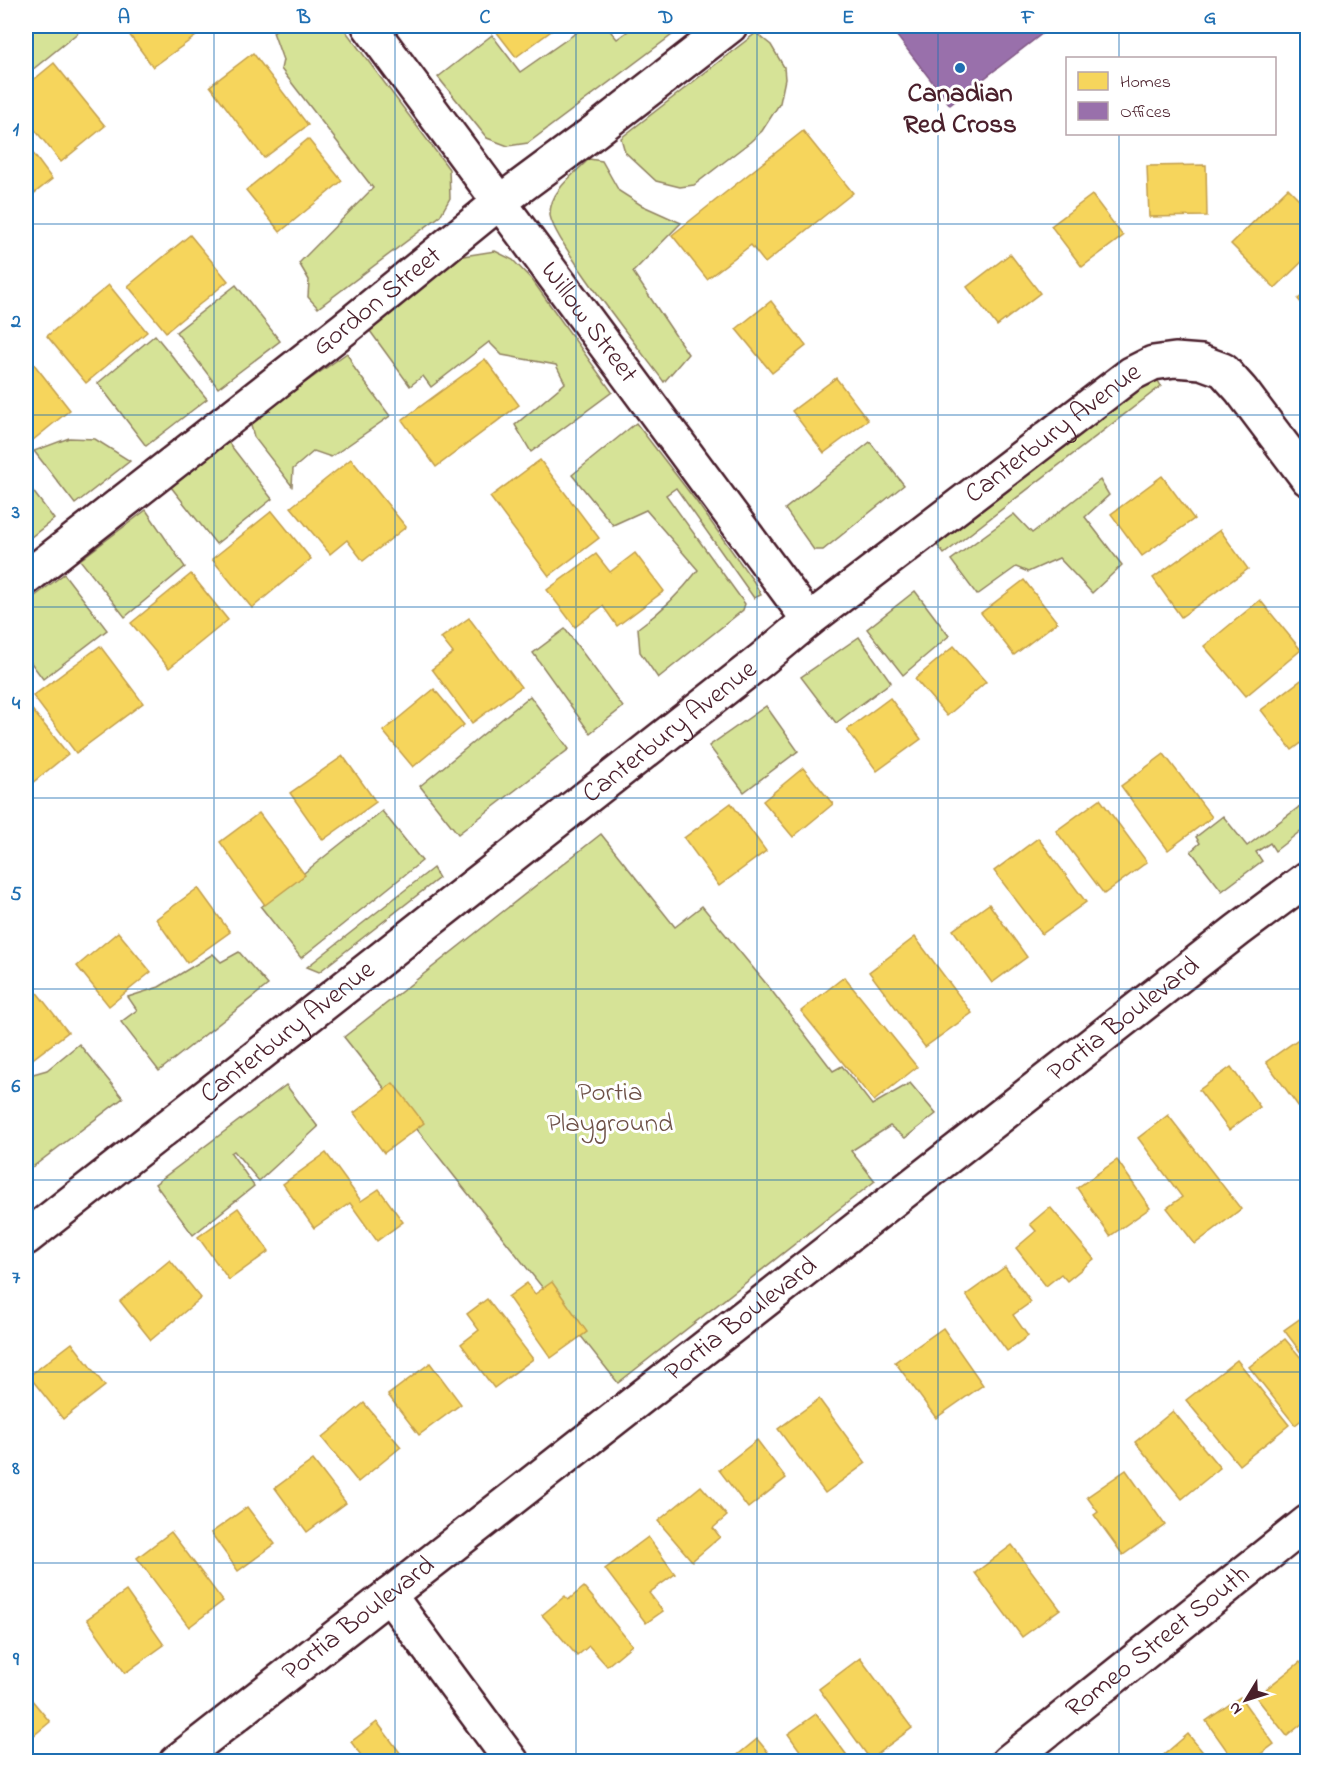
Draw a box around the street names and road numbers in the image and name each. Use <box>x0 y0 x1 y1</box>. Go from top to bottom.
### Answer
street label: Gordon Street <box>304 237 450 366</box>
street label: Willow Street <box>530 254 647 392</box>
street label: Canterbury Avenue <box>957 352 1148 513</box>
street label: Canterbury Avenue <box>574 650 766 813</box>
street label: Portia Boulevard <box>1039 947 1208 1092</box>
street label: Canterbury Avenue <box>192 951 384 1113</box>
street label: Portia Boulevard <box>657 1247 826 1391</box>
street label: Portia Boulevard <box>274 1547 443 1691</box>
street label: Romeo Street South <box>1057 1556 1258 1728</box>

